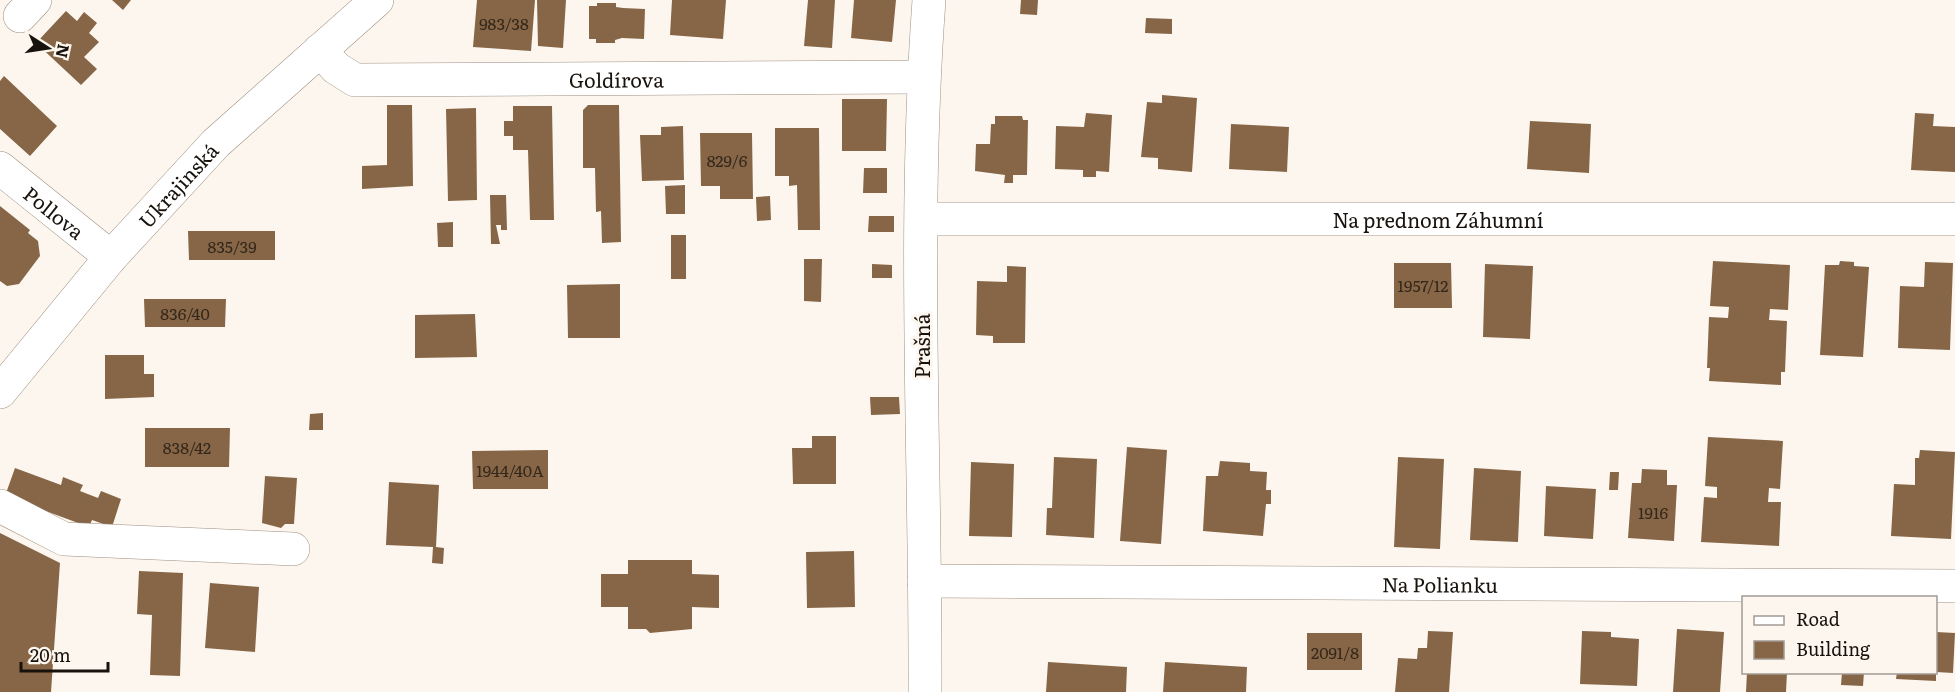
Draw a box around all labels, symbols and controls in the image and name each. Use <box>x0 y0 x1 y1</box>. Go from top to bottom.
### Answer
house number: 983/38 <box>479 11 529 35</box>
north arrow <box>18 18 78 78</box>
text: N <box>51 42 77 60</box>
street label: Goldírova <box>569 63 664 94</box>
street label: Ukrajinská <box>131 135 225 234</box>
house number: 829/6 <box>707 148 748 172</box>
street label: Pollova <box>18 178 92 246</box>
street label: Na prednom Záhumní <box>1333 204 1544 234</box>
house number: 835/39 <box>207 234 257 258</box>
house number: 1957/12 <box>1398 273 1448 297</box>
house number: 836/40 <box>160 301 210 325</box>
street label: Prašná <box>906 313 936 379</box>
house number: 838/42 <box>163 435 211 459</box>
house number: 1944/40A <box>476 458 544 482</box>
house number: 1916 <box>1638 500 1668 524</box>
street label: Na Polianku <box>1382 568 1498 599</box>
legend <box>1742 596 1937 674</box>
text: Road <box>1796 605 1840 632</box>
scale bar <box>21 635 108 673</box>
text: Building <box>1796 635 1871 662</box>
house number: 2091/8 <box>1311 640 1359 664</box>
text: 20 m <box>30 641 71 668</box>

